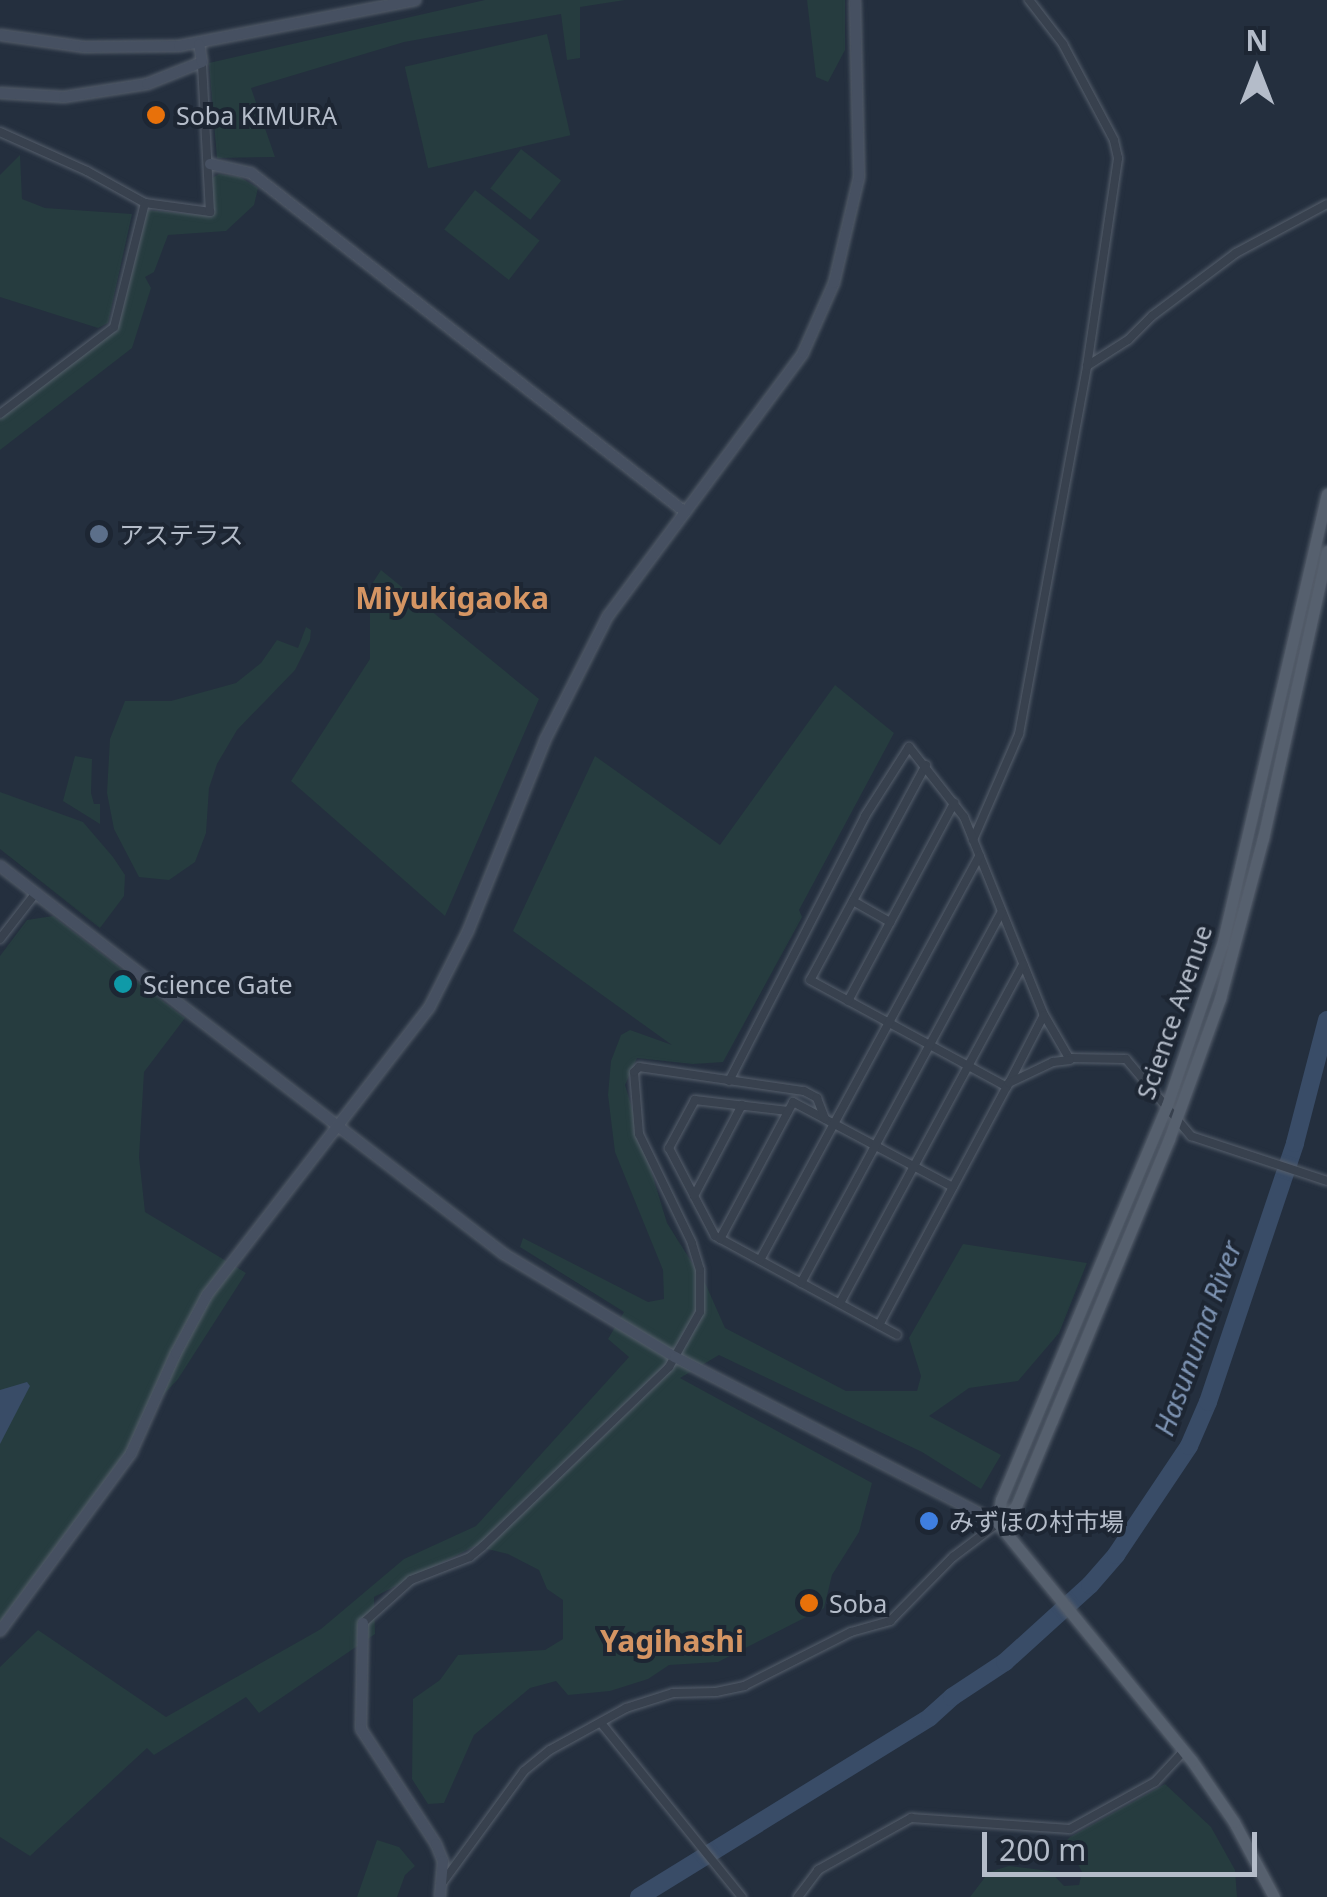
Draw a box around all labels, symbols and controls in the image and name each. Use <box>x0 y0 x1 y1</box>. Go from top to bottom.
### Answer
north arrow <box>1207 20 1307 120</box>
text: N <box>1246 21 1268 59</box>
place label: Soba KIMURA <box>176 100 337 130</box>
marker: Soba KIMURA <box>145 104 167 126</box>
place label: アステラス <box>119 519 244 549</box>
marker: アステラス <box>88 523 110 545</box>
district label: Miyukigaoka <box>355 580 549 616</box>
street label: Science Avenue <box>1130 921 1218 1103</box>
place label: Science Gate <box>143 969 293 999</box>
marker: Science Gate <box>112 973 134 995</box>
water label: Hasunuma River <box>1146 1236 1248 1440</box>
place label: みずほの村市場 <box>949 1506 1124 1536</box>
marker: みずほの村市場 <box>918 1510 940 1532</box>
place label: Soba <box>829 1588 887 1618</box>
marker: Soba <box>798 1592 820 1614</box>
district label: Yagihashi <box>600 1623 744 1659</box>
scale bar <box>987 1812 1262 1874</box>
text: 200 m <box>999 1829 1086 1870</box>

